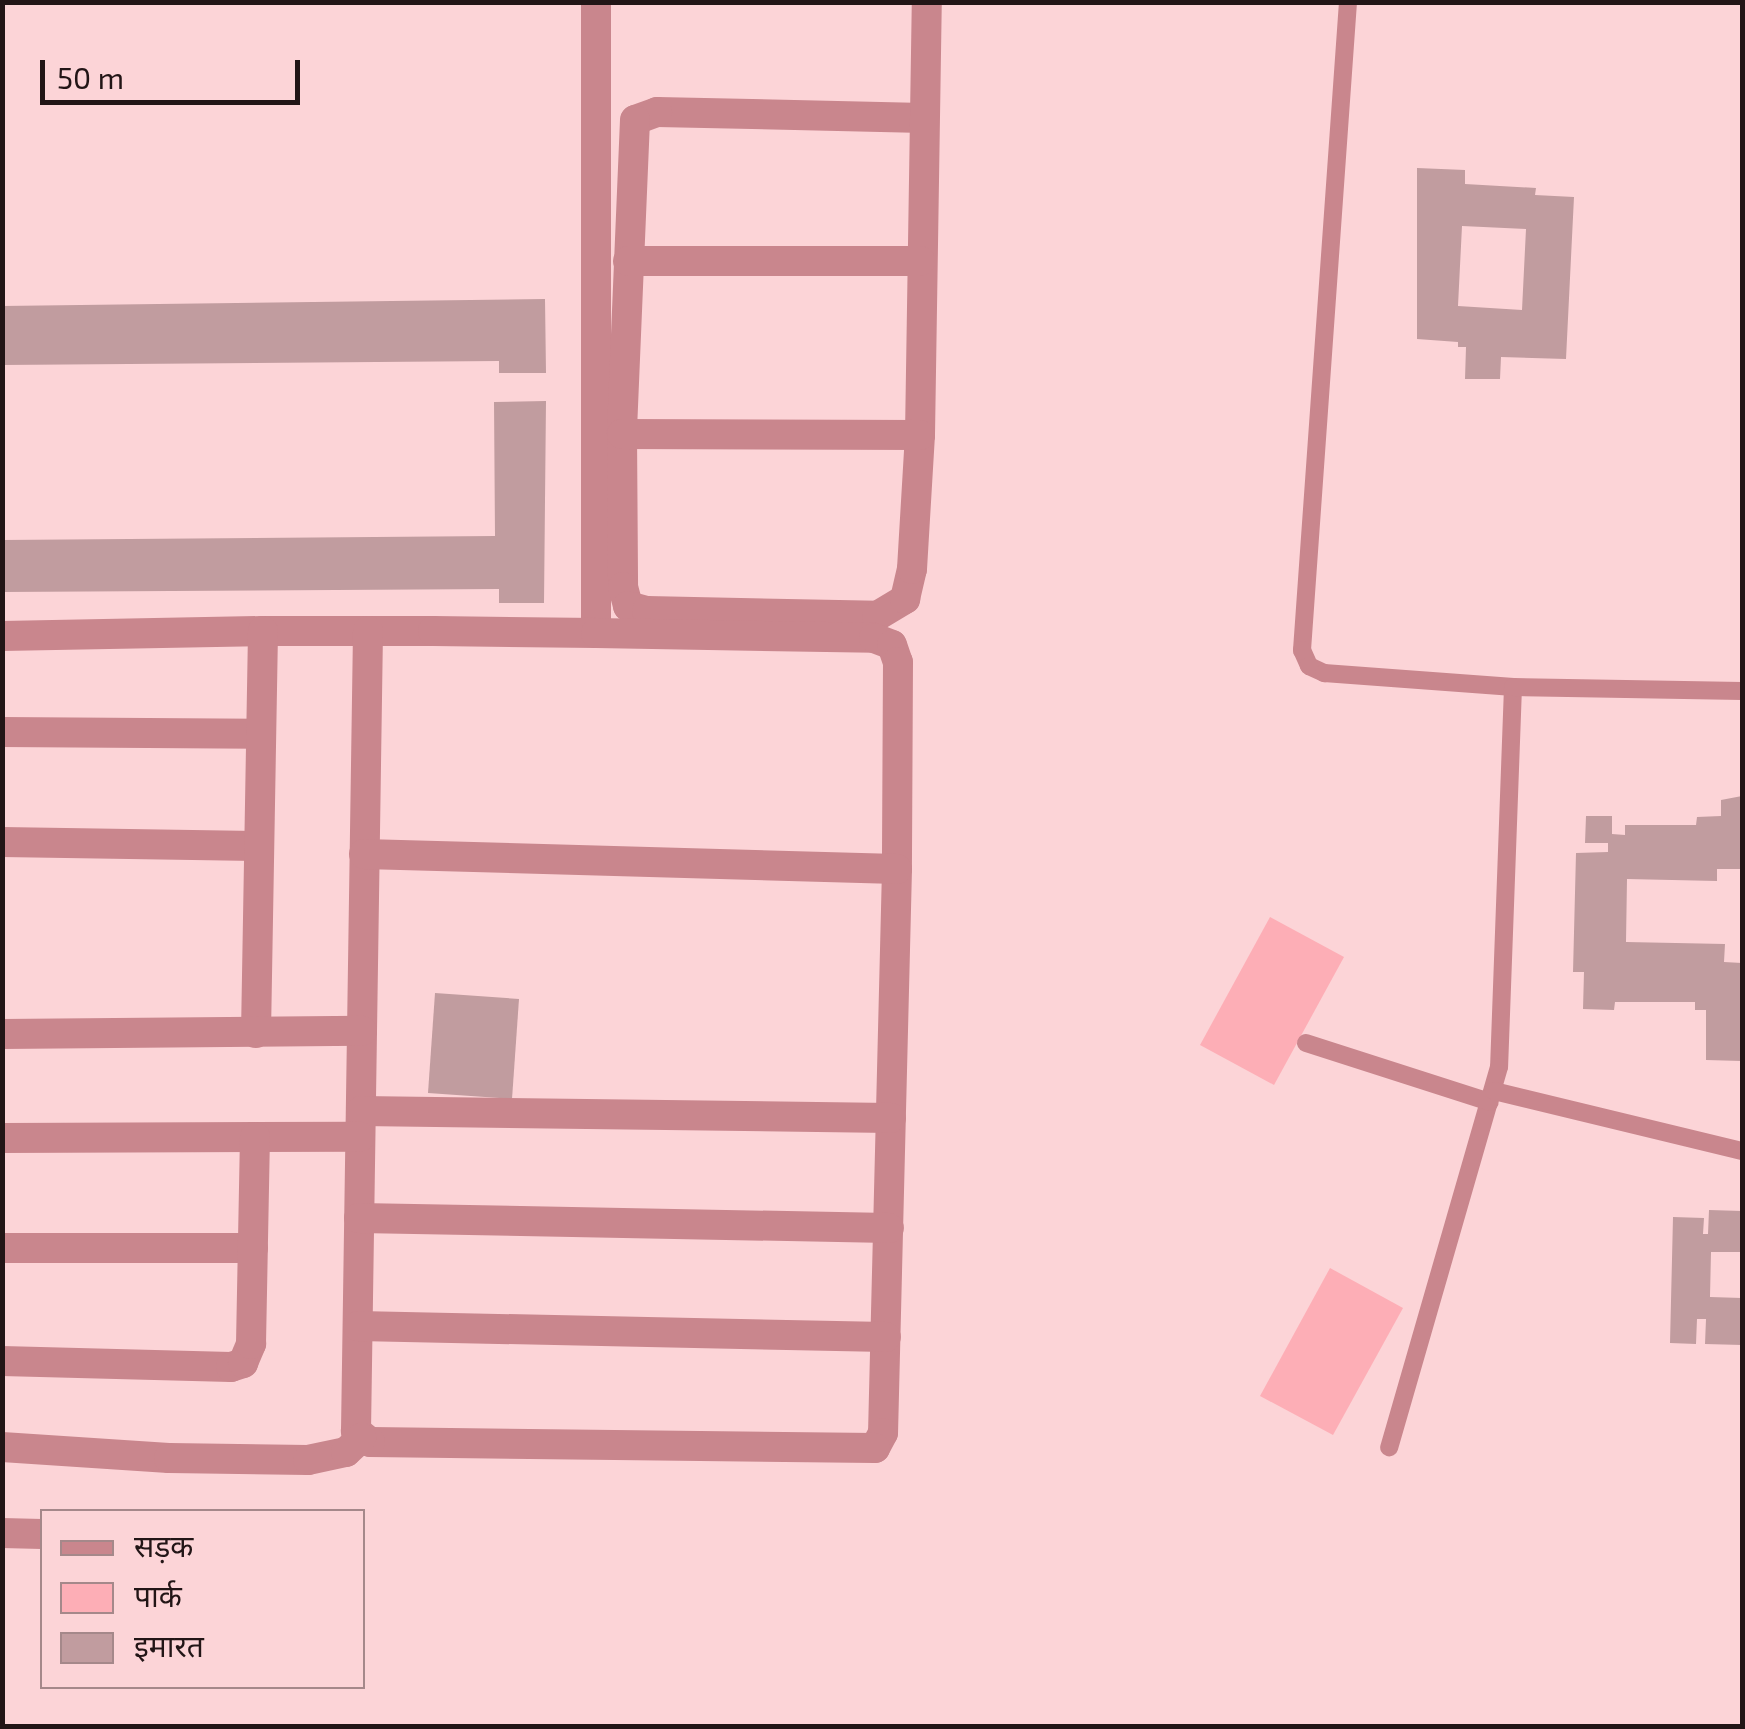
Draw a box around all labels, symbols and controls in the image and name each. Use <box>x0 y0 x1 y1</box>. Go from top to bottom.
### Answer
scale bar <box>45 40 305 102</box>
text: 50 m <box>57 59 124 95</box>
legend <box>40 1509 365 1689</box>
text: सड़क <box>134 1527 193 1563</box>
text: पार्क <box>134 1577 182 1613</box>
text: इमारत <box>134 1627 204 1663</box>

